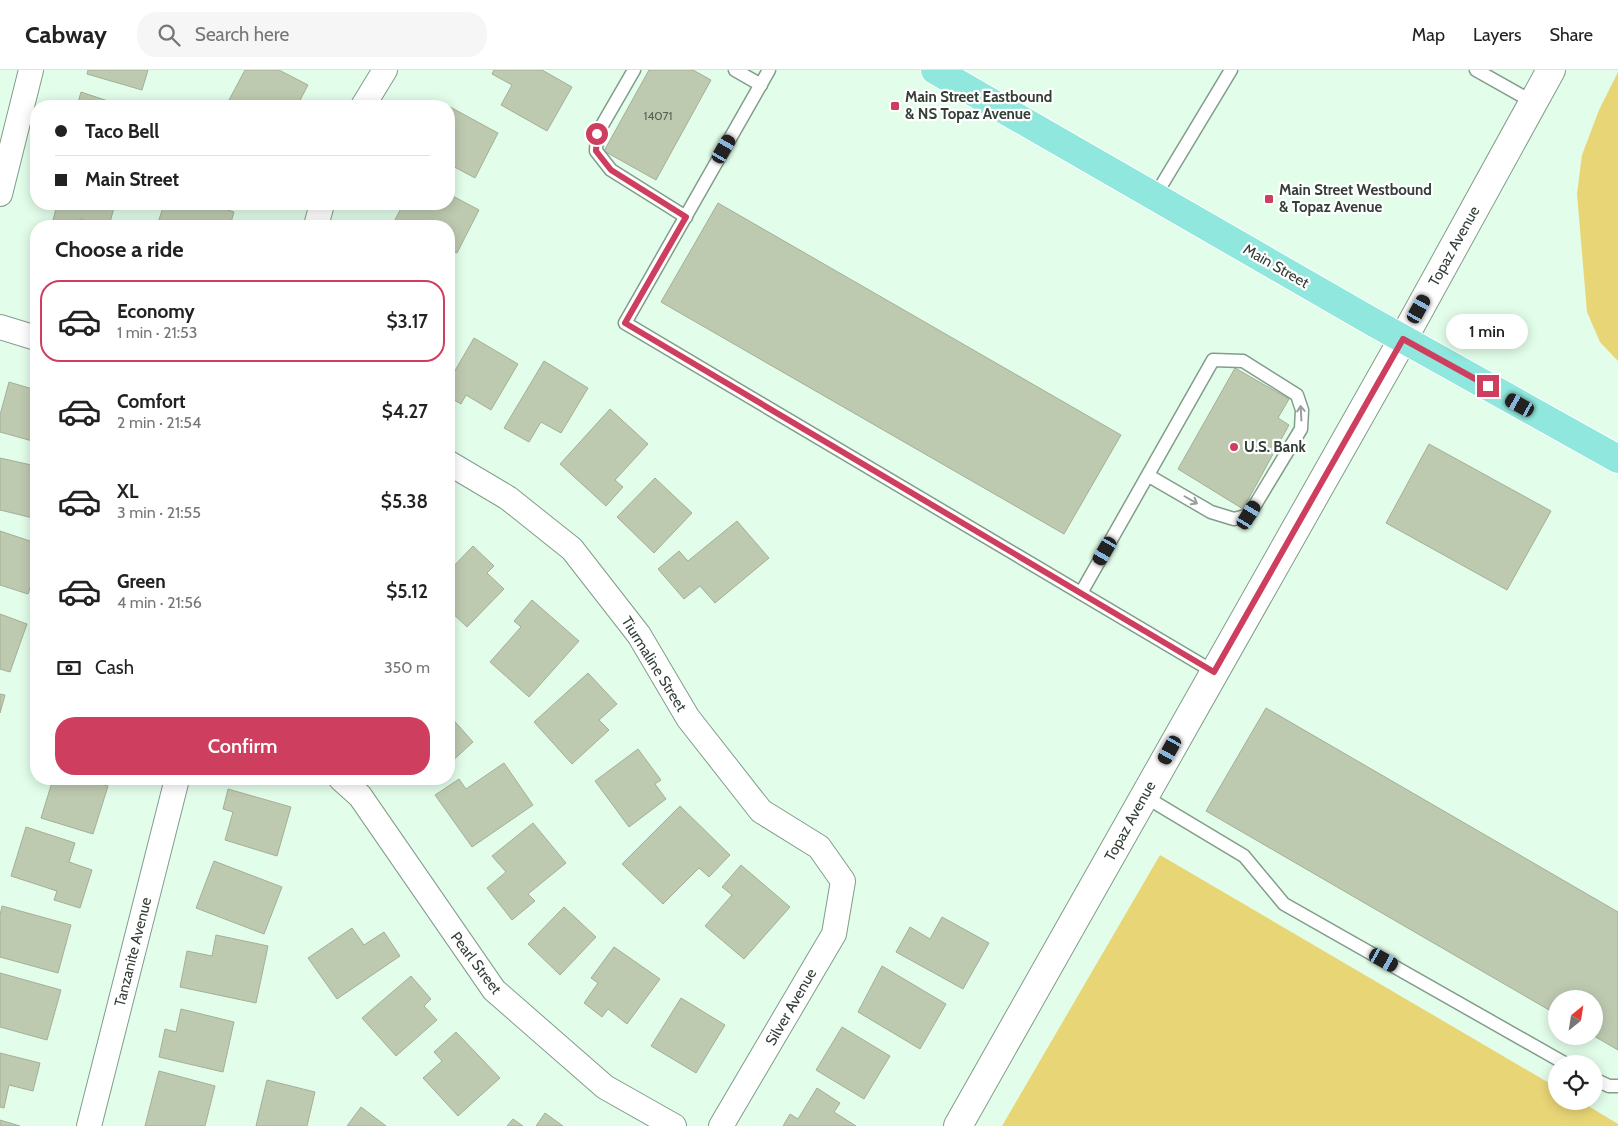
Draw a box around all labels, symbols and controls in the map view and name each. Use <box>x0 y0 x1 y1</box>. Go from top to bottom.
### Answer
search box <box>137 12 487 57</box>
text: Cabway <box>25 20 107 49</box>
icon: search <box>155 21 183 49</box>
text: Search here <box>195 23 289 46</box>
text: Map <box>1412 24 1445 46</box>
text: Layers <box>1473 24 1522 46</box>
text: Share <box>1550 24 1593 46</box>
place label: Main Street Eastbound & NS Topaz Avenue <box>905 88 1052 123</box>
marker: Main Street Eastbound & NS Topaz Avenue <box>889 100 901 112</box>
house number: 14071 <box>643 108 673 123</box>
text: Taco Bell <box>85 120 159 143</box>
route start <box>586 123 608 145</box>
car <box>710 132 737 166</box>
text: Main Street <box>85 168 179 191</box>
place label: Main Street Westbound & Topaz Avenue <box>1279 181 1432 216</box>
marker: Main Street Westbound & Topaz Avenue <box>1263 193 1275 205</box>
street label: Topaz Avenue <box>1425 203 1484 289</box>
text: Choose a ride <box>55 236 184 263</box>
street label: Main Street <box>1240 240 1312 292</box>
car <box>1405 292 1432 326</box>
icon: car <box>57 299 102 344</box>
text: Economy <box>117 300 195 323</box>
text: $3.17 <box>387 310 428 333</box>
callout: 1 min <box>1447 314 1529 348</box>
text: 1 min <box>1469 322 1505 341</box>
text: 1 min · 21:53 <box>117 323 197 342</box>
route end <box>1477 375 1499 397</box>
icon: car <box>57 389 102 434</box>
text: Comfort <box>117 390 186 413</box>
car <box>1503 391 1536 419</box>
text: $4.27 <box>382 400 428 423</box>
one-way arrow <box>1296 405 1305 421</box>
text: 2 min · 21:54 <box>117 413 201 432</box>
place label: U.S. Bank <box>1244 438 1307 456</box>
marker: U.S. Bank <box>1228 441 1240 453</box>
icon: car <box>57 479 102 524</box>
text: XL <box>117 480 138 503</box>
text: $5.38 <box>381 490 428 513</box>
one-way arrow <box>1183 496 1197 506</box>
car <box>1234 498 1263 532</box>
text: 3 min · 21:55 <box>117 503 201 522</box>
car <box>1091 534 1118 568</box>
icon: car <box>57 569 102 614</box>
text: Green <box>117 570 166 593</box>
text: $5.12 <box>386 580 428 603</box>
text: 4 min · 21:56 <box>117 593 202 612</box>
street label: Tiurmaline Street <box>618 613 690 715</box>
icon: cash <box>55 654 83 682</box>
text: Cash <box>95 656 134 679</box>
text: 350 m <box>384 658 430 677</box>
button: Confirm <box>55 717 430 775</box>
car <box>1156 733 1183 767</box>
street label: Topaz Avenue <box>1101 778 1160 864</box>
street label: Tanzanite Avenue <box>111 895 155 1009</box>
street label: Pearl Street <box>447 928 505 998</box>
car <box>1367 946 1400 974</box>
street label: Silver Avenue <box>762 965 820 1049</box>
north arrow <box>1548 990 1602 1045</box>
map controls <box>1548 990 1603 1110</box>
button: locate <box>1548 1055 1603 1110</box>

